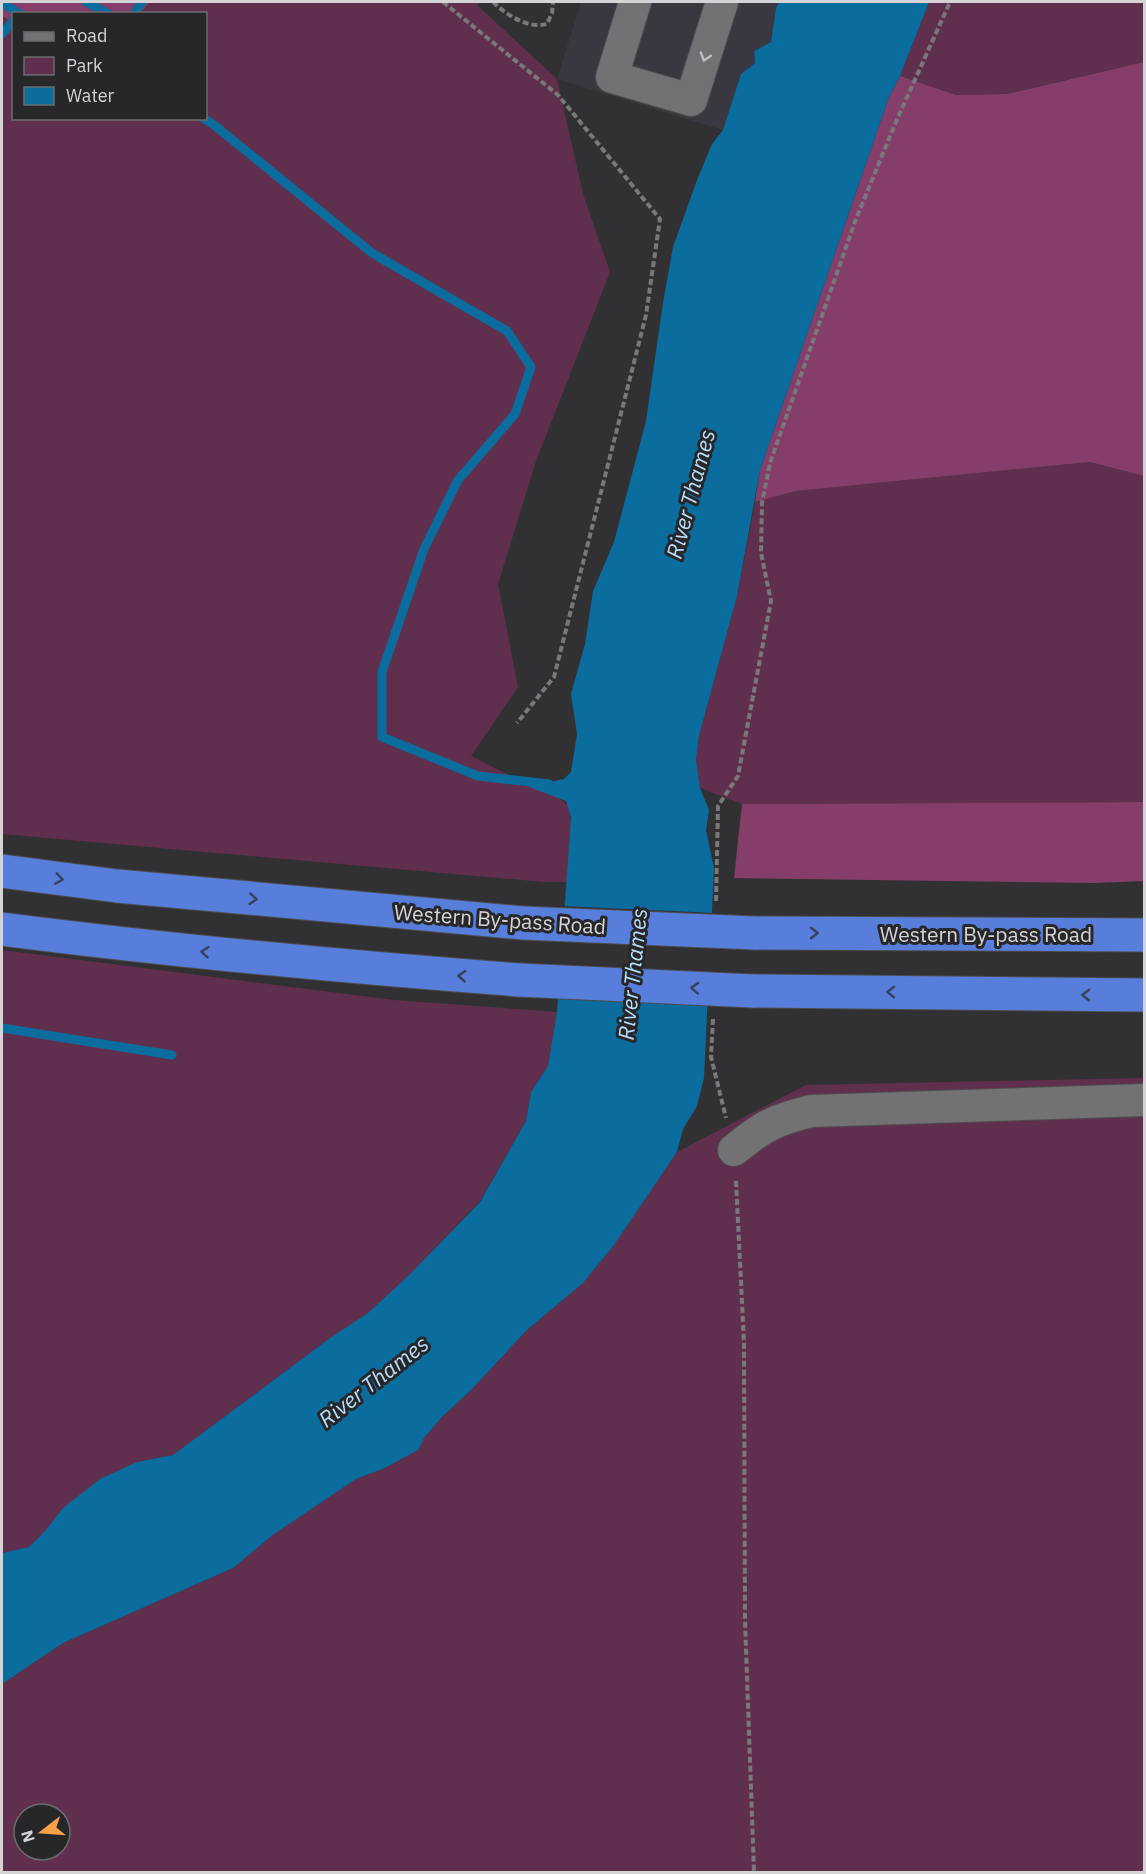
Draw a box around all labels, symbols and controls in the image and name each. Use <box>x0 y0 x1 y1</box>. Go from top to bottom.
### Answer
legend <box>12 12 207 120</box>
text: Road <box>66 24 107 47</box>
one-way arrow <box>700 51 712 62</box>
text: Park <box>66 54 103 77</box>
text: Water <box>66 84 115 107</box>
water label: River Thames <box>659 426 721 562</box>
one-way arrow <box>55 872 64 884</box>
one-way arrow <box>249 892 258 905</box>
street label: Western By-pass Road <box>393 898 607 940</box>
water label: River Thames <box>611 907 653 1041</box>
street label: Western By-pass Road <box>880 920 1092 948</box>
one-way arrow <box>809 927 818 939</box>
one-way arrow <box>200 946 209 959</box>
one-way arrow <box>457 970 466 983</box>
one-way arrow <box>690 982 699 995</box>
one-way arrow <box>887 986 896 998</box>
one-way arrow <box>1082 988 1091 1001</box>
water label: River Thames <box>312 1329 434 1433</box>
north arrow <box>12 1802 72 1862</box>
text: N <box>16 1828 39 1845</box>

